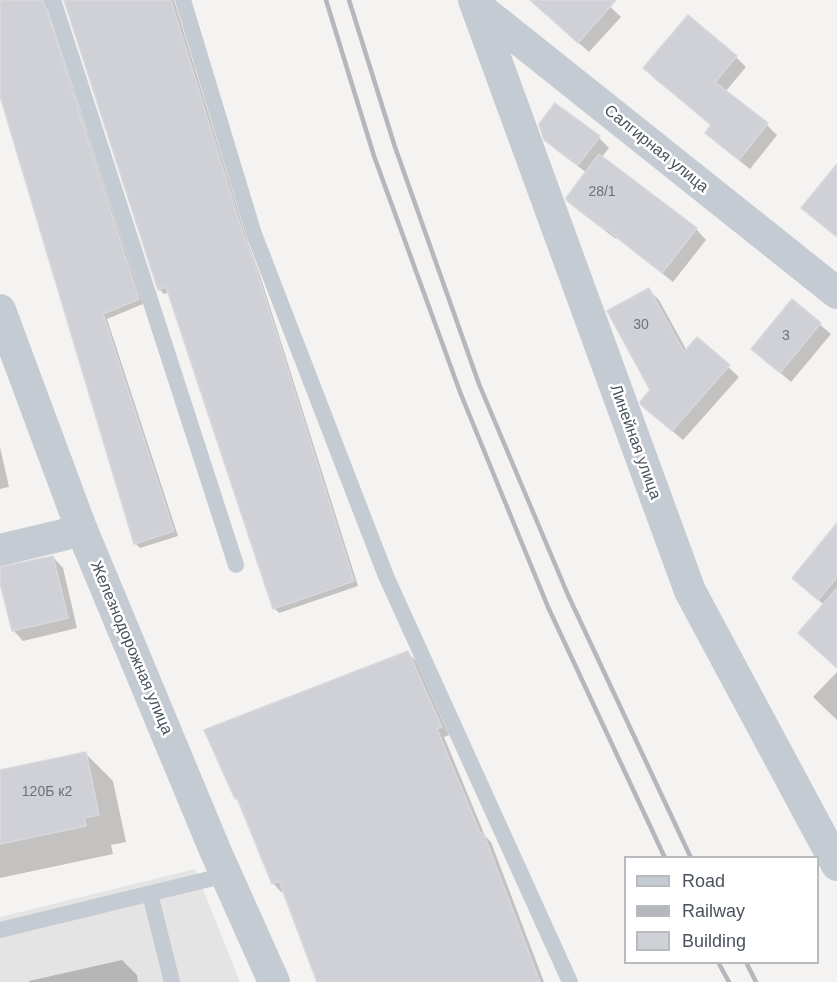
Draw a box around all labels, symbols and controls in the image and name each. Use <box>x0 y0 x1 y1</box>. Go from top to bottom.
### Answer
street label: Салгирная улица <box>600 101 712 197</box>
house number: 28/1 <box>588 184 616 200</box>
house number: 30 <box>633 317 649 333</box>
house number: 3 <box>782 328 790 344</box>
street label: Линейная улица <box>605 382 665 502</box>
street label: Железнодорожная улица <box>86 558 176 738</box>
house number: 120Б к2 <box>22 784 72 800</box>
legend <box>624 856 819 964</box>
text: Road <box>682 871 725 891</box>
text: Railway <box>682 901 745 921</box>
text: Building <box>682 931 746 951</box>

